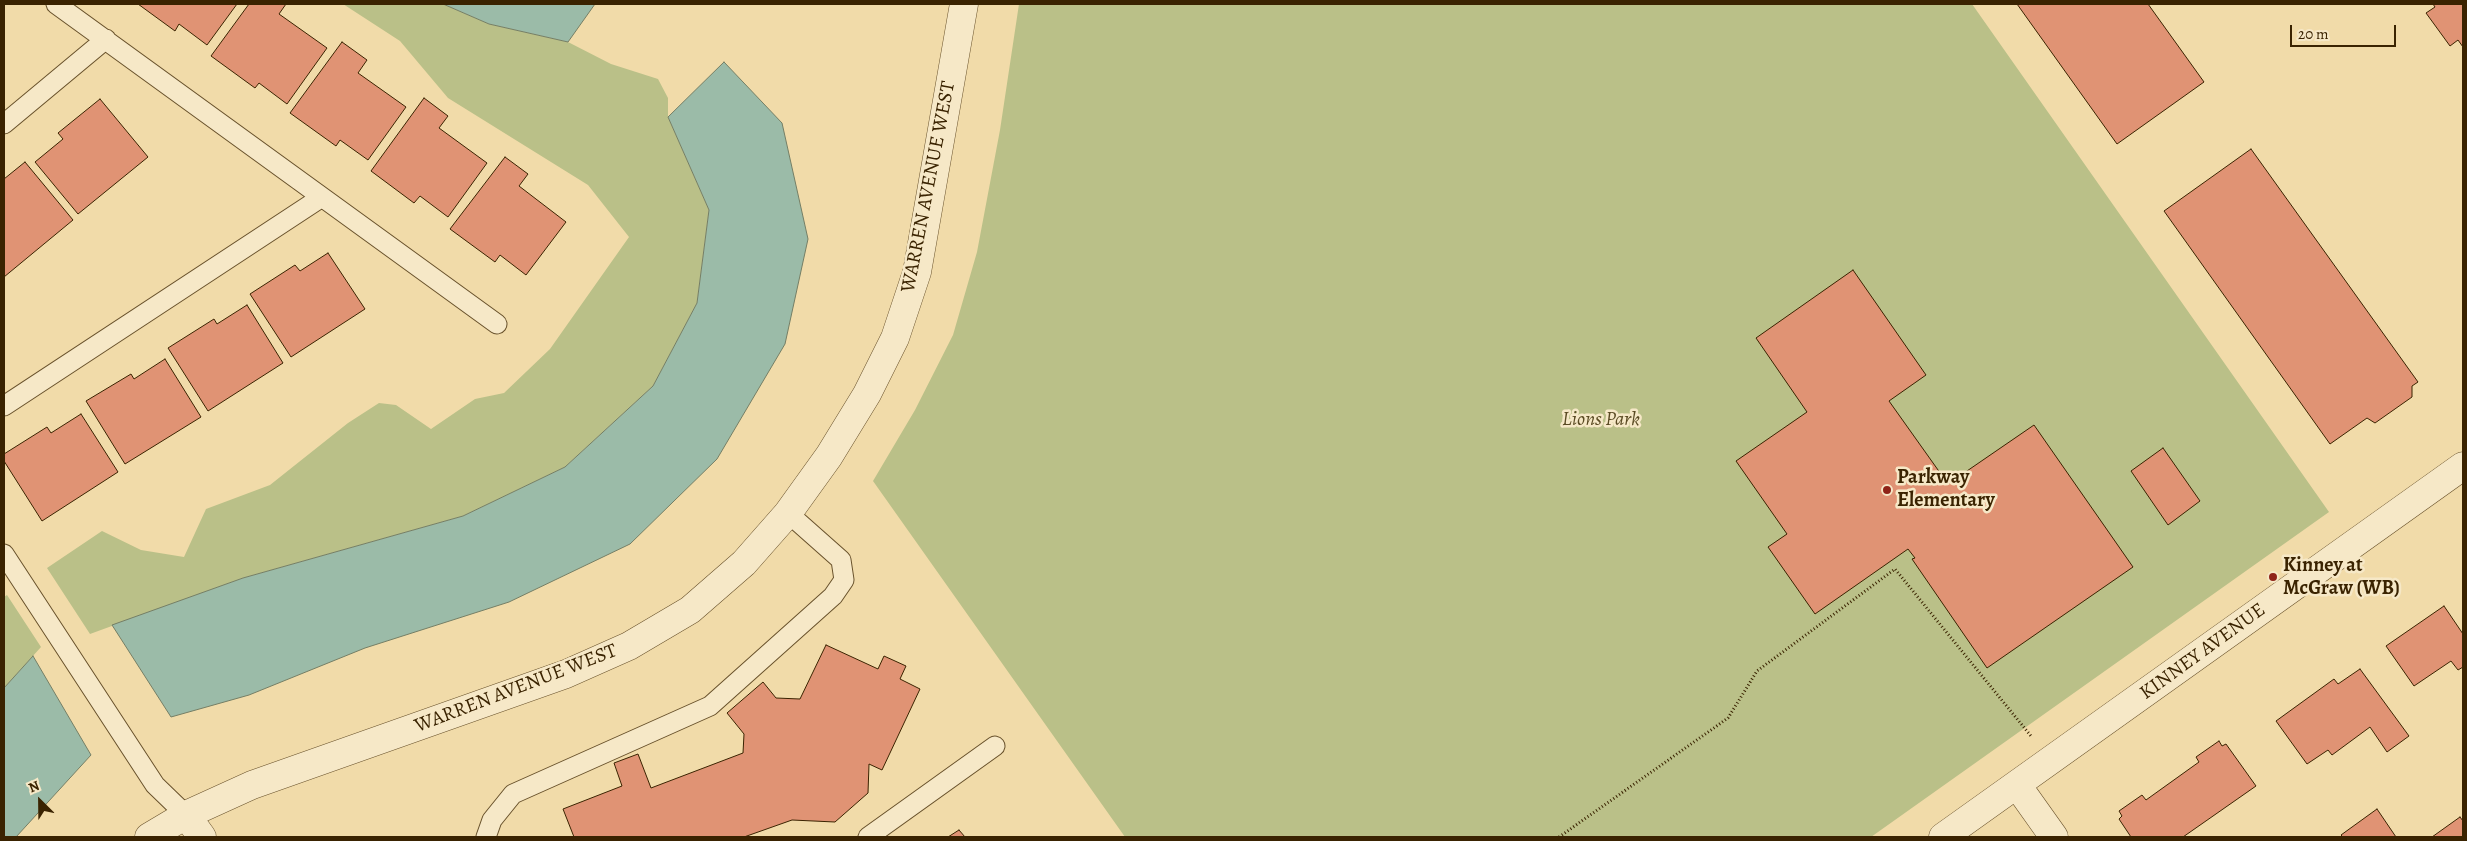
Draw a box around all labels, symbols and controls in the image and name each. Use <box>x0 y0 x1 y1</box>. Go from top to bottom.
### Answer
scale bar <box>2292 15 2398 47</box>
text: 20 m <box>2298 24 2329 44</box>
street label: WARREN AVENUE WEST <box>897 79 961 295</box>
park label: Lions Park <box>1562 408 1640 432</box>
place label: Parkway Elementary <box>1897 466 1995 513</box>
marker: Parkway Elementary <box>1881 484 1893 496</box>
place label: Kinney at McGraw (WB) <box>2283 554 2400 601</box>
marker: Kinney at McGraw (WB) <box>2267 571 2279 583</box>
street label: KINNEY AVENUE <box>2136 598 2270 706</box>
street label: WARREN AVENUE WEST <box>411 639 621 739</box>
north arrow <box>15 776 65 826</box>
text: N <box>26 776 42 797</box>

